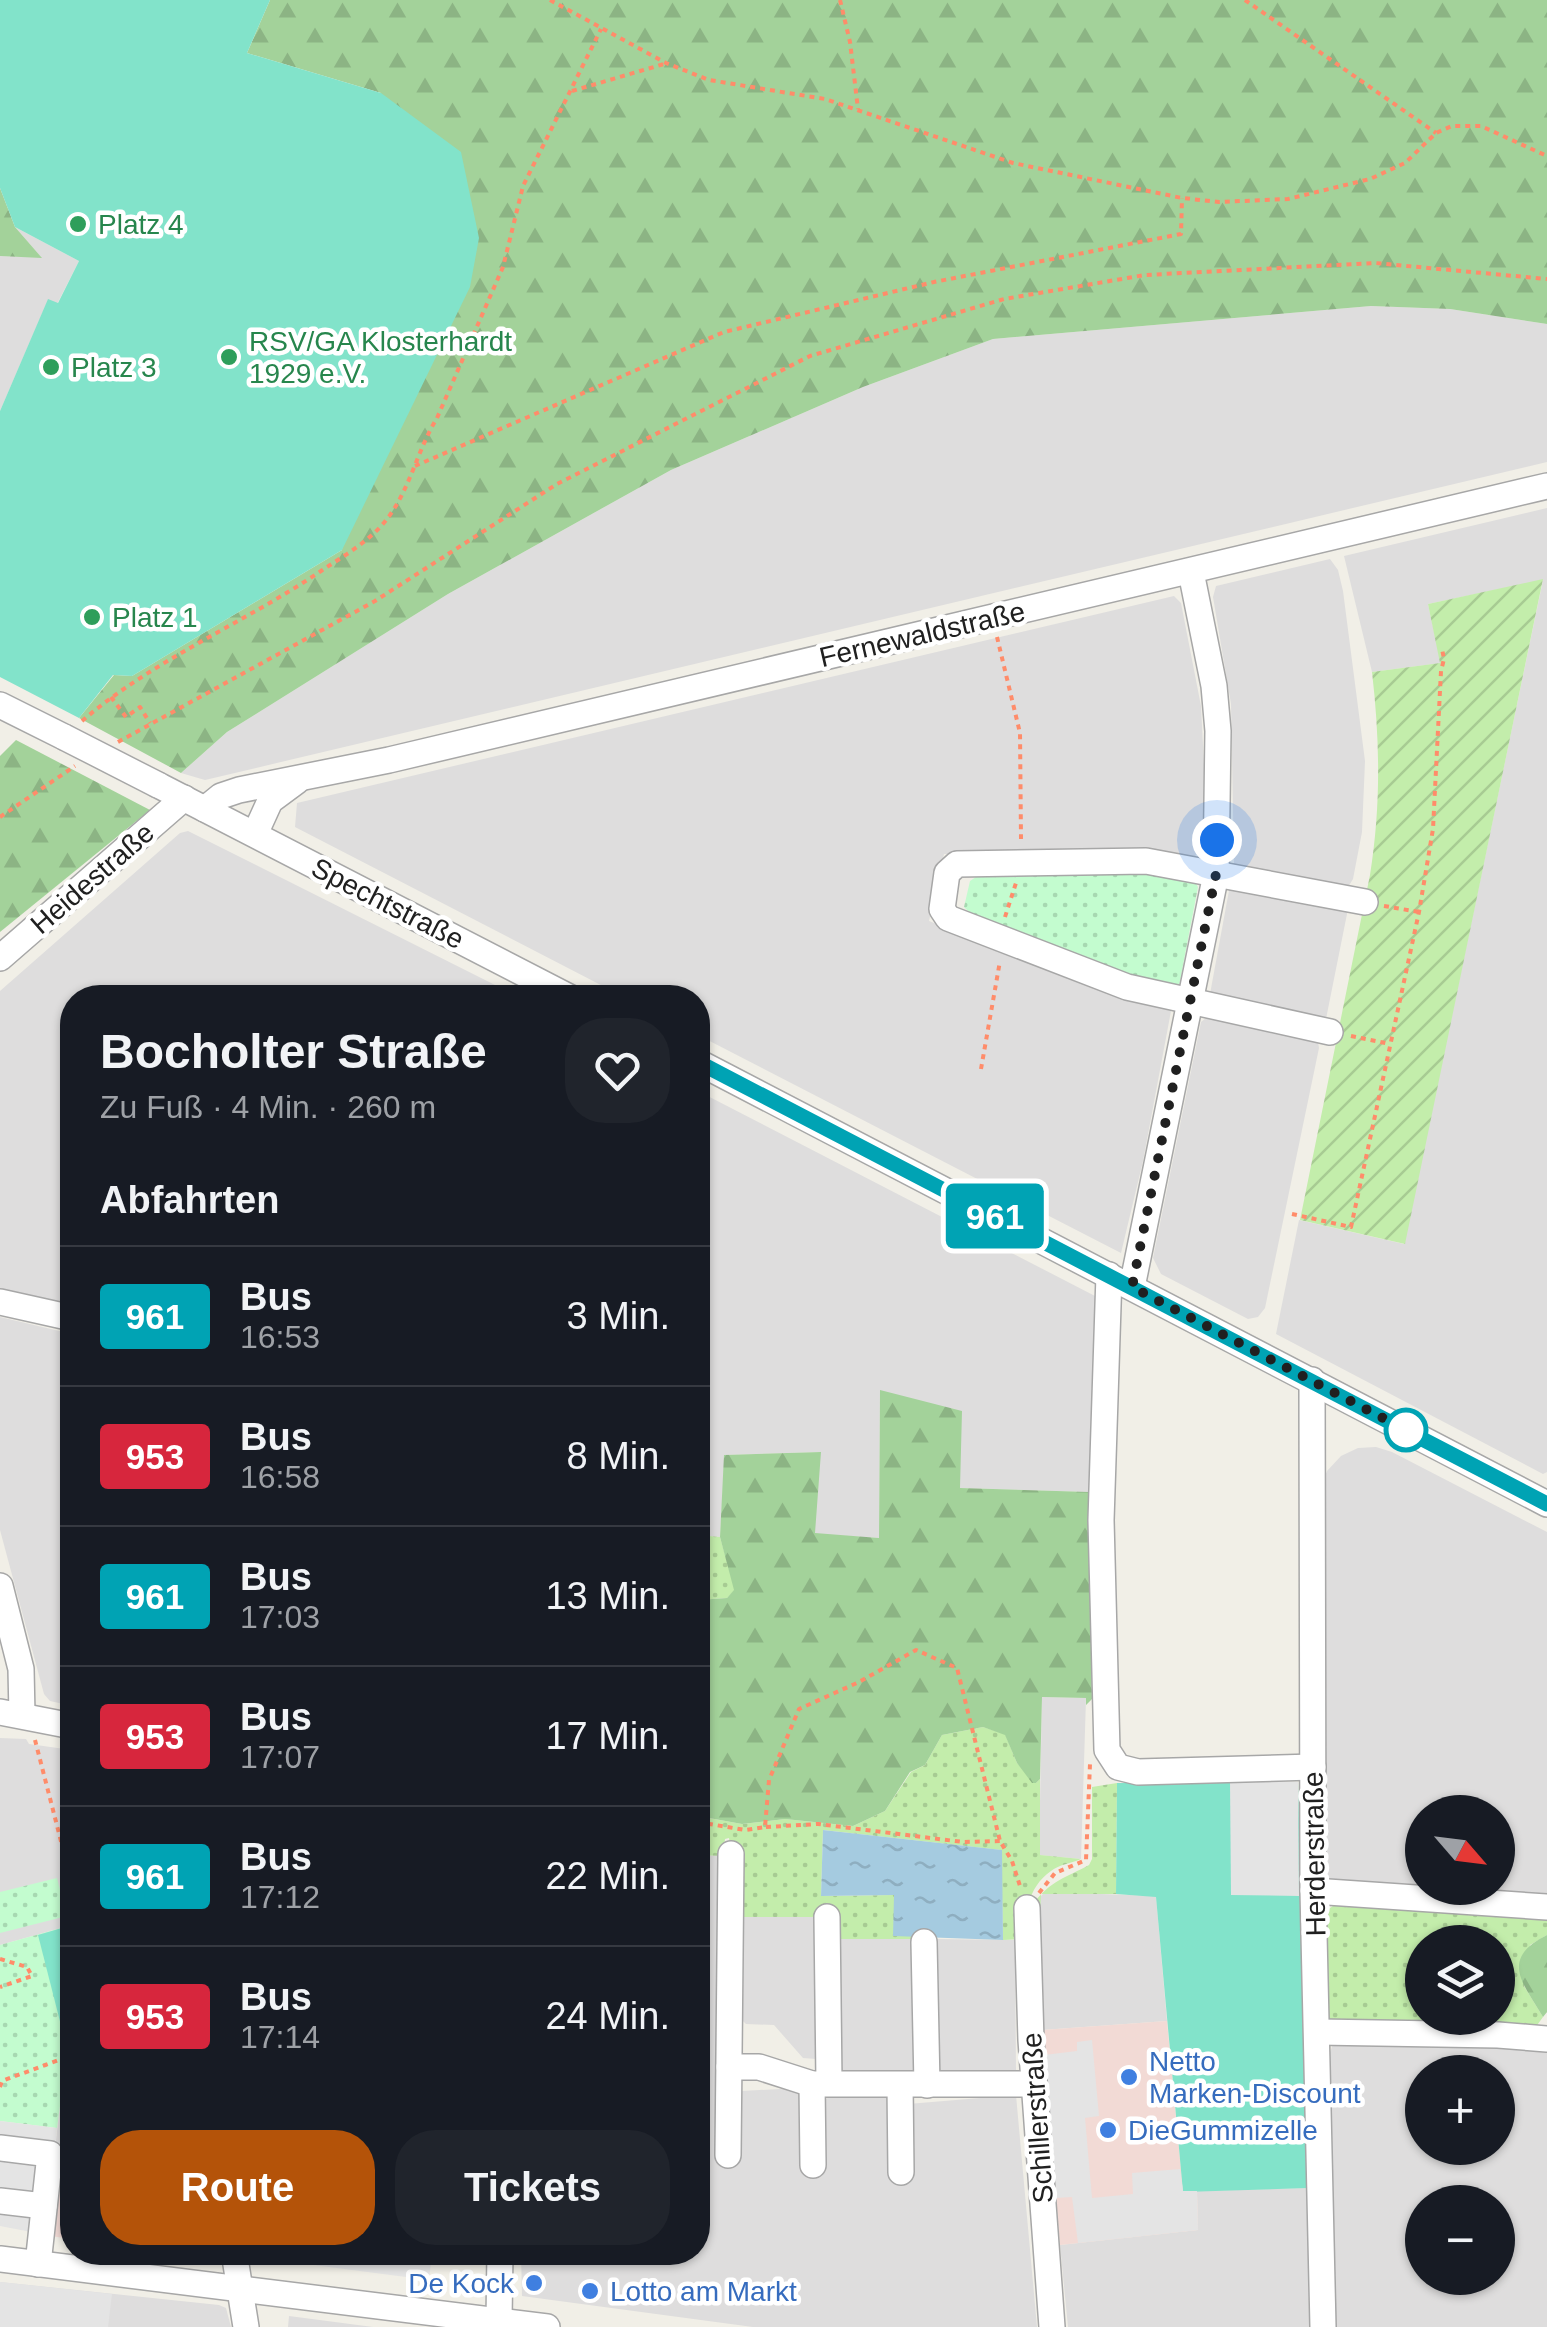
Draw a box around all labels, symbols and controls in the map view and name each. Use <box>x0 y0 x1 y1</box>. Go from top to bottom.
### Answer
place label: Platz 4 <box>98 209 184 240</box>
marker: Platz 4 <box>67 213 89 235</box>
place label: RSV/GA Klosterhardt 1929 e.V. <box>249 326 512 389</box>
marker: RSV/GA Klosterhardt 1929 e.V. <box>218 346 240 368</box>
place label: Platz 3 <box>71 352 157 383</box>
marker: Platz 3 <box>40 356 62 378</box>
street label: Fernewaldstraße <box>816 596 1028 673</box>
place label: Platz 1 <box>112 602 198 633</box>
marker: Platz 1 <box>81 606 103 628</box>
your location <box>1192 815 1242 865</box>
street label: Heidestraße <box>25 817 160 940</box>
street label: Spechtstraße <box>307 852 469 955</box>
button: heart <box>565 1018 670 1123</box>
text: Bocholter Straße <box>100 1025 487 1078</box>
text: Zu Fuß · 4 Min. · 260 m <box>100 1089 436 1125</box>
text: Abfahrten <box>100 1179 279 1221</box>
line badge: 961 <box>938 1184 1052 1248</box>
text: 961 <box>966 1197 1024 1236</box>
text: Bus <box>240 1276 312 1318</box>
text: 3 Min. <box>567 1295 670 1337</box>
text: 961 <box>126 1297 184 1336</box>
text: 16:53 <box>240 1319 320 1355</box>
unlabelled marker <box>1385 1409 1427 1451</box>
text: Bus <box>240 1416 312 1458</box>
text: 8 Min. <box>567 1435 670 1477</box>
text: 953 <box>126 1437 184 1476</box>
text: 16:58 <box>240 1459 320 1495</box>
text: Bus <box>240 1556 312 1598</box>
text: 13 Min. <box>545 1575 670 1617</box>
text: 961 <box>126 1577 184 1616</box>
text: 17:03 <box>240 1599 320 1635</box>
text: Bus <box>240 1696 312 1738</box>
text: 17 Min. <box>545 1715 670 1757</box>
text: 953 <box>126 1717 184 1756</box>
text: 17:07 <box>240 1739 320 1775</box>
street label: Herderstraße <box>1298 1771 1331 1937</box>
north arrow <box>1405 1795 1515 1905</box>
map controls <box>1405 1795 1515 2295</box>
text: Bus <box>240 1836 312 1878</box>
text: 22 Min. <box>545 1855 670 1897</box>
text: 961 <box>126 1857 184 1896</box>
text: 17:12 <box>240 1879 320 1915</box>
button: layers <box>1405 1925 1515 2035</box>
text: Bus <box>240 1976 312 2018</box>
text: 24 Min. <box>545 1995 670 2037</box>
text: 953 <box>126 1997 184 2036</box>
text: 17:14 <box>240 2019 320 2055</box>
street label: Schillerstraße <box>1016 2032 1059 2204</box>
place label: Netto Marken-Discount <box>1149 2046 1361 2109</box>
button: + <box>1405 2055 1515 2165</box>
marker: Netto Marken-Discount <box>1118 2066 1140 2088</box>
place label: DieGummizelle <box>1128 2115 1318 2146</box>
marker: DieGummizelle <box>1097 2119 1119 2141</box>
button: Route <box>100 2130 375 2245</box>
button: Tickets <box>395 2130 670 2245</box>
button: − <box>1405 2185 1515 2295</box>
place label: De Kock <box>408 2268 515 2299</box>
marker: De Kock <box>523 2272 545 2294</box>
place label: Lotto am Markt <box>610 2276 797 2307</box>
marker: Lotto am Markt <box>579 2280 601 2302</box>

